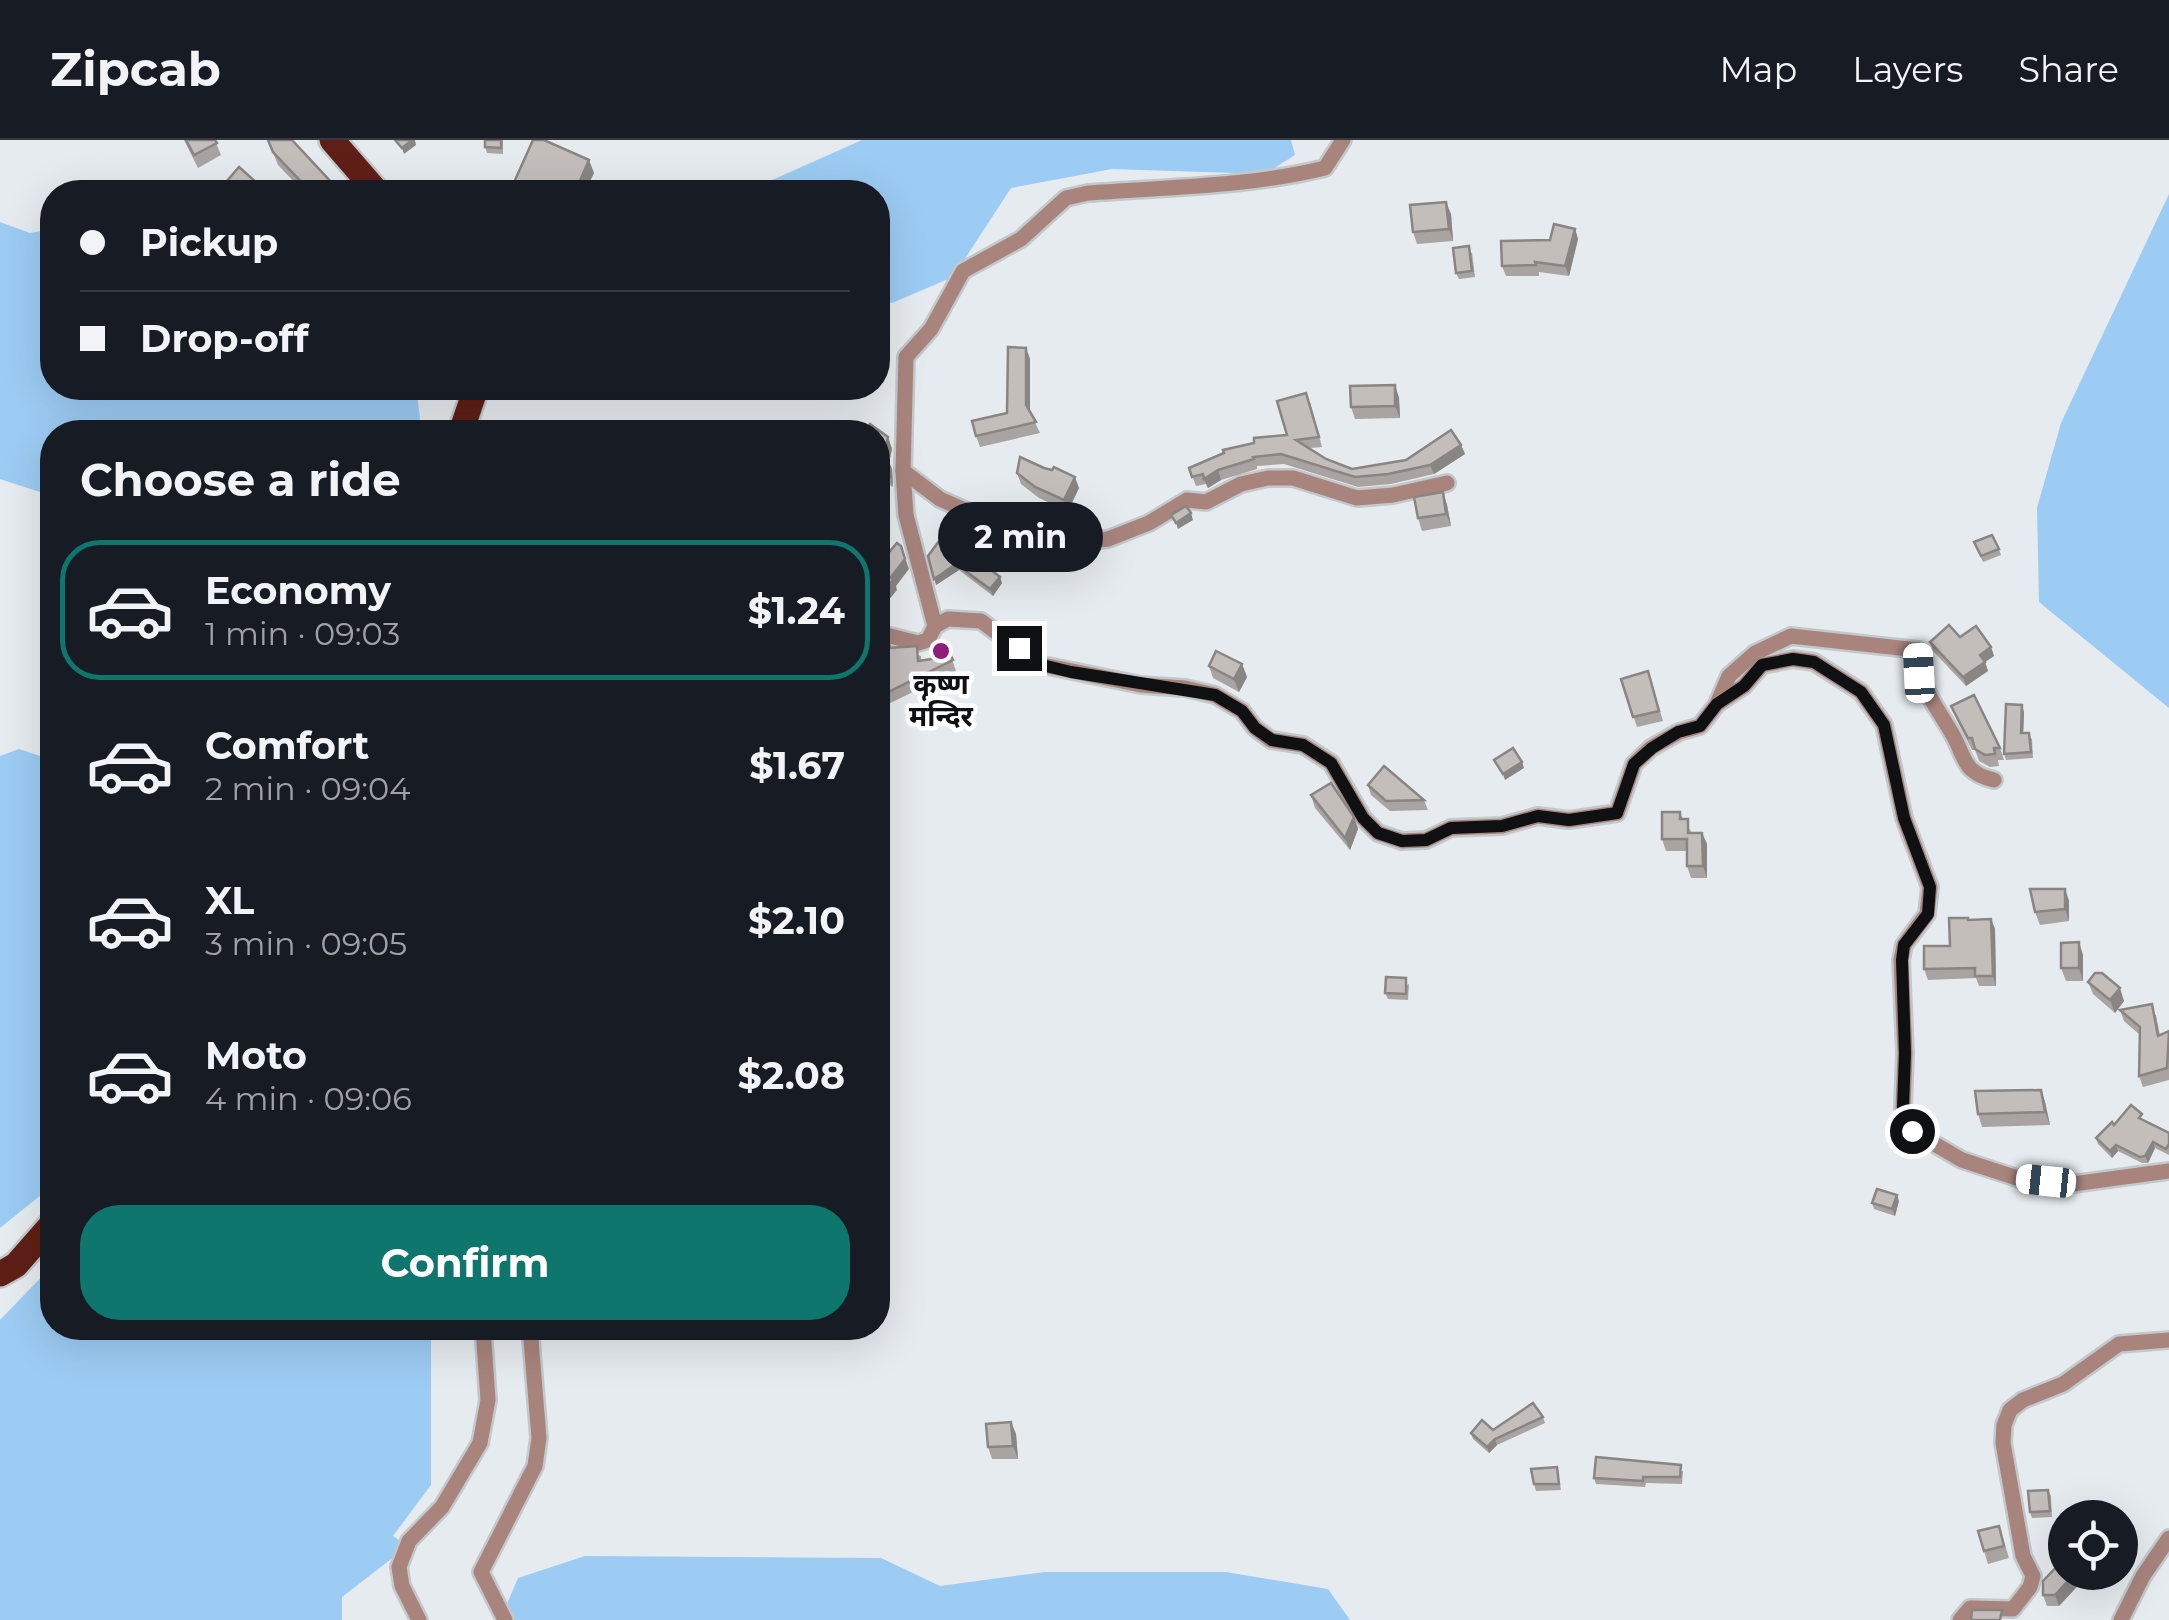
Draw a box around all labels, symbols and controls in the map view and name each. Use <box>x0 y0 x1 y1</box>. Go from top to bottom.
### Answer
text: Zipcab <box>50 40 221 98</box>
text: Map <box>1719 48 1797 91</box>
text: Layers <box>1852 48 1963 91</box>
text: Share <box>2018 48 2119 91</box>
text: Pickup <box>140 219 278 266</box>
text: Drop-off <box>140 315 309 362</box>
text: Choose a ride <box>80 452 401 507</box>
callout: 2 min <box>936 503 1102 573</box>
text: 2 min <box>974 517 1067 556</box>
icon: car <box>85 565 175 655</box>
text: Economy <box>205 567 391 614</box>
text: $1.24 <box>748 587 845 634</box>
text: 1 min · 09:03 <box>205 614 400 653</box>
route end <box>997 626 1042 671</box>
marker: कृष्ण मन्दिर <box>930 640 952 662</box>
car <box>1902 642 1936 704</box>
place label: कृष्ण मन्दिर <box>909 667 974 733</box>
icon: car <box>85 720 175 810</box>
text: Comfort <box>205 722 369 769</box>
text: $1.67 <box>749 742 845 789</box>
text: 2 min · 09:04 <box>205 769 410 808</box>
icon: car <box>85 875 175 965</box>
text: XL <box>205 877 254 924</box>
text: $2.10 <box>748 897 845 944</box>
text: 3 min · 09:05 <box>205 924 407 963</box>
icon: car <box>85 1030 175 1120</box>
text: Moto <box>205 1032 307 1079</box>
text: $2.08 <box>738 1052 845 1099</box>
text: 4 min · 09:06 <box>205 1079 412 1118</box>
route start <box>1890 1109 1935 1154</box>
car <box>2015 1163 2077 1199</box>
button: Confirm <box>80 1205 850 1320</box>
map controls <box>2048 1500 2138 1590</box>
button: locate <box>2048 1500 2138 1590</box>

